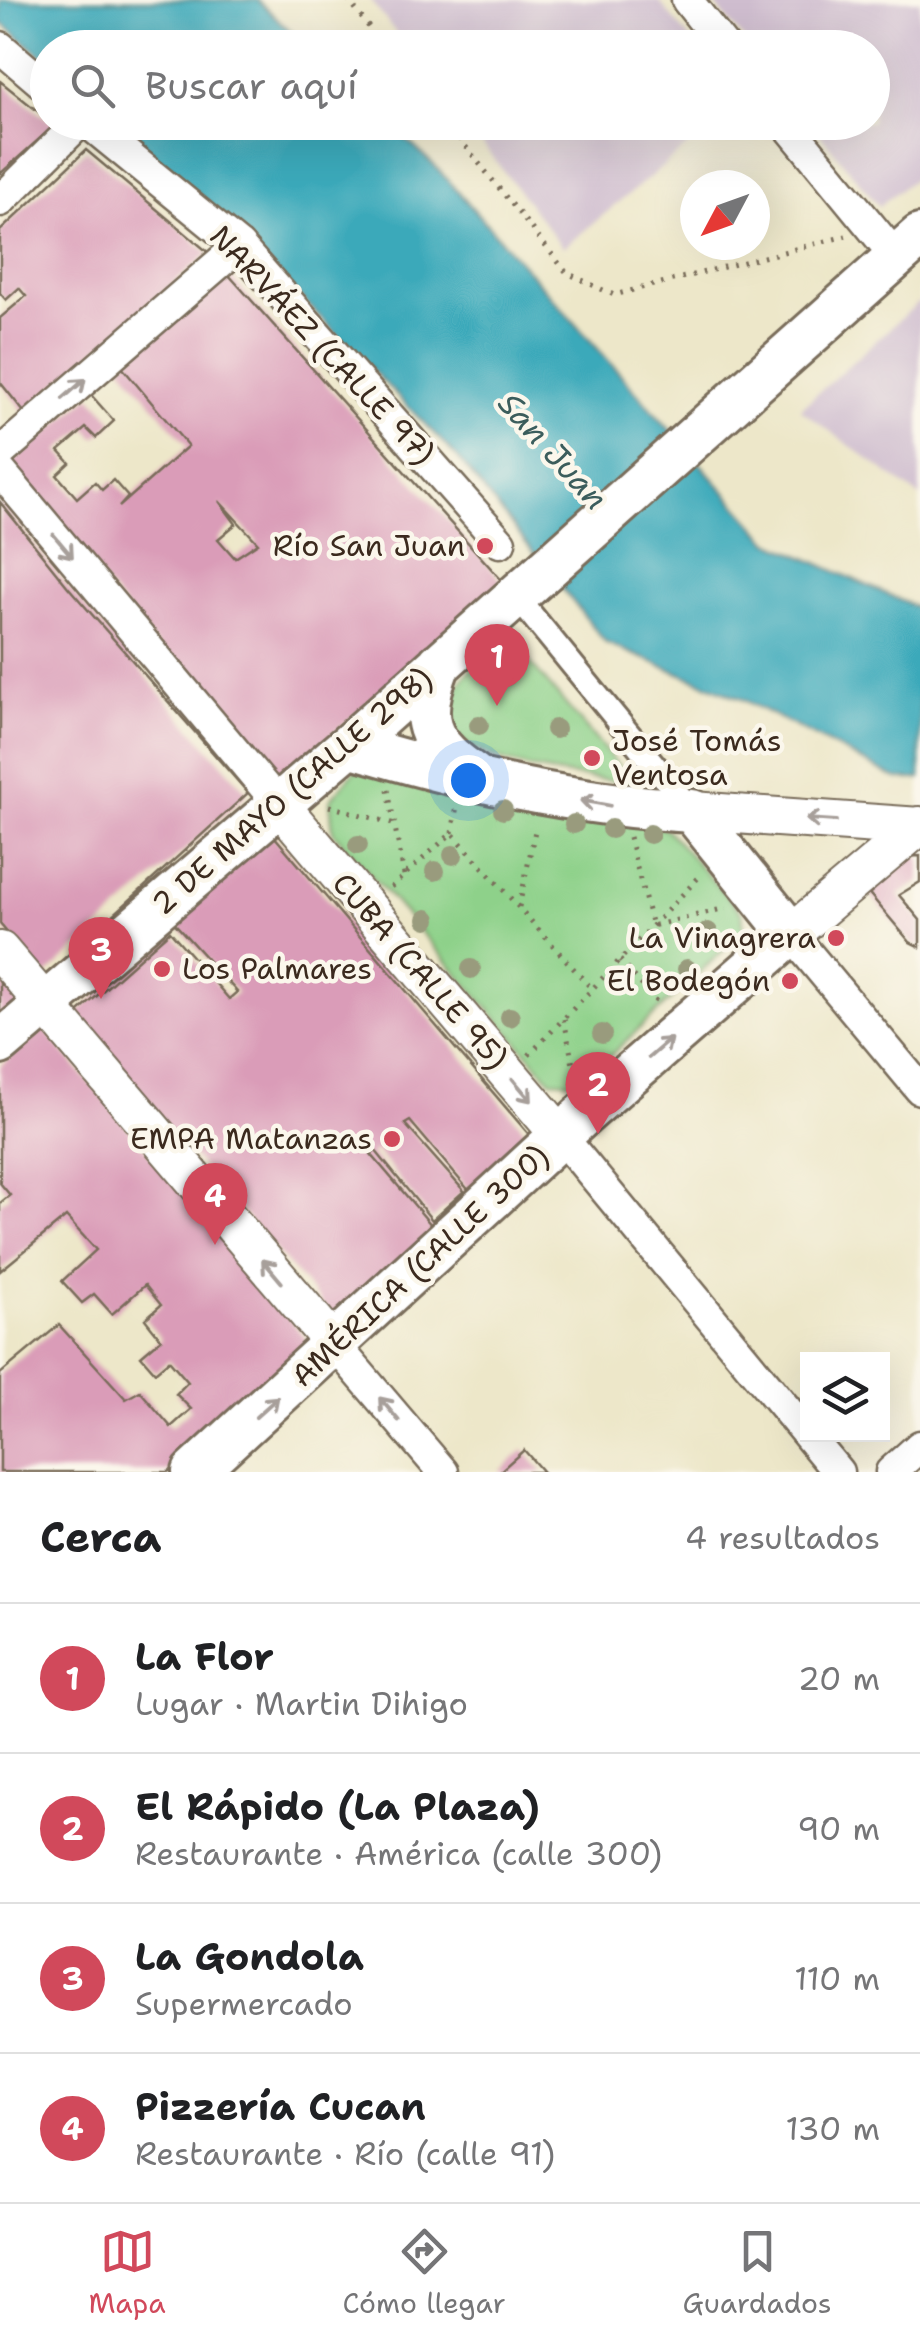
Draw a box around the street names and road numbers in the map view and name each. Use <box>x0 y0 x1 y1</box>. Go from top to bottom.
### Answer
street label: NARVÁEZ (CALLE 97) <box>201 216 444 473</box>
street label: 2 DE MAYO (CALLE 298) <box>143 657 441 924</box>
street label: CUBA (CALLE 95) <box>324 864 517 1078</box>
street label: AMÉRICA (CALLE 300) <box>282 1135 557 1396</box>

